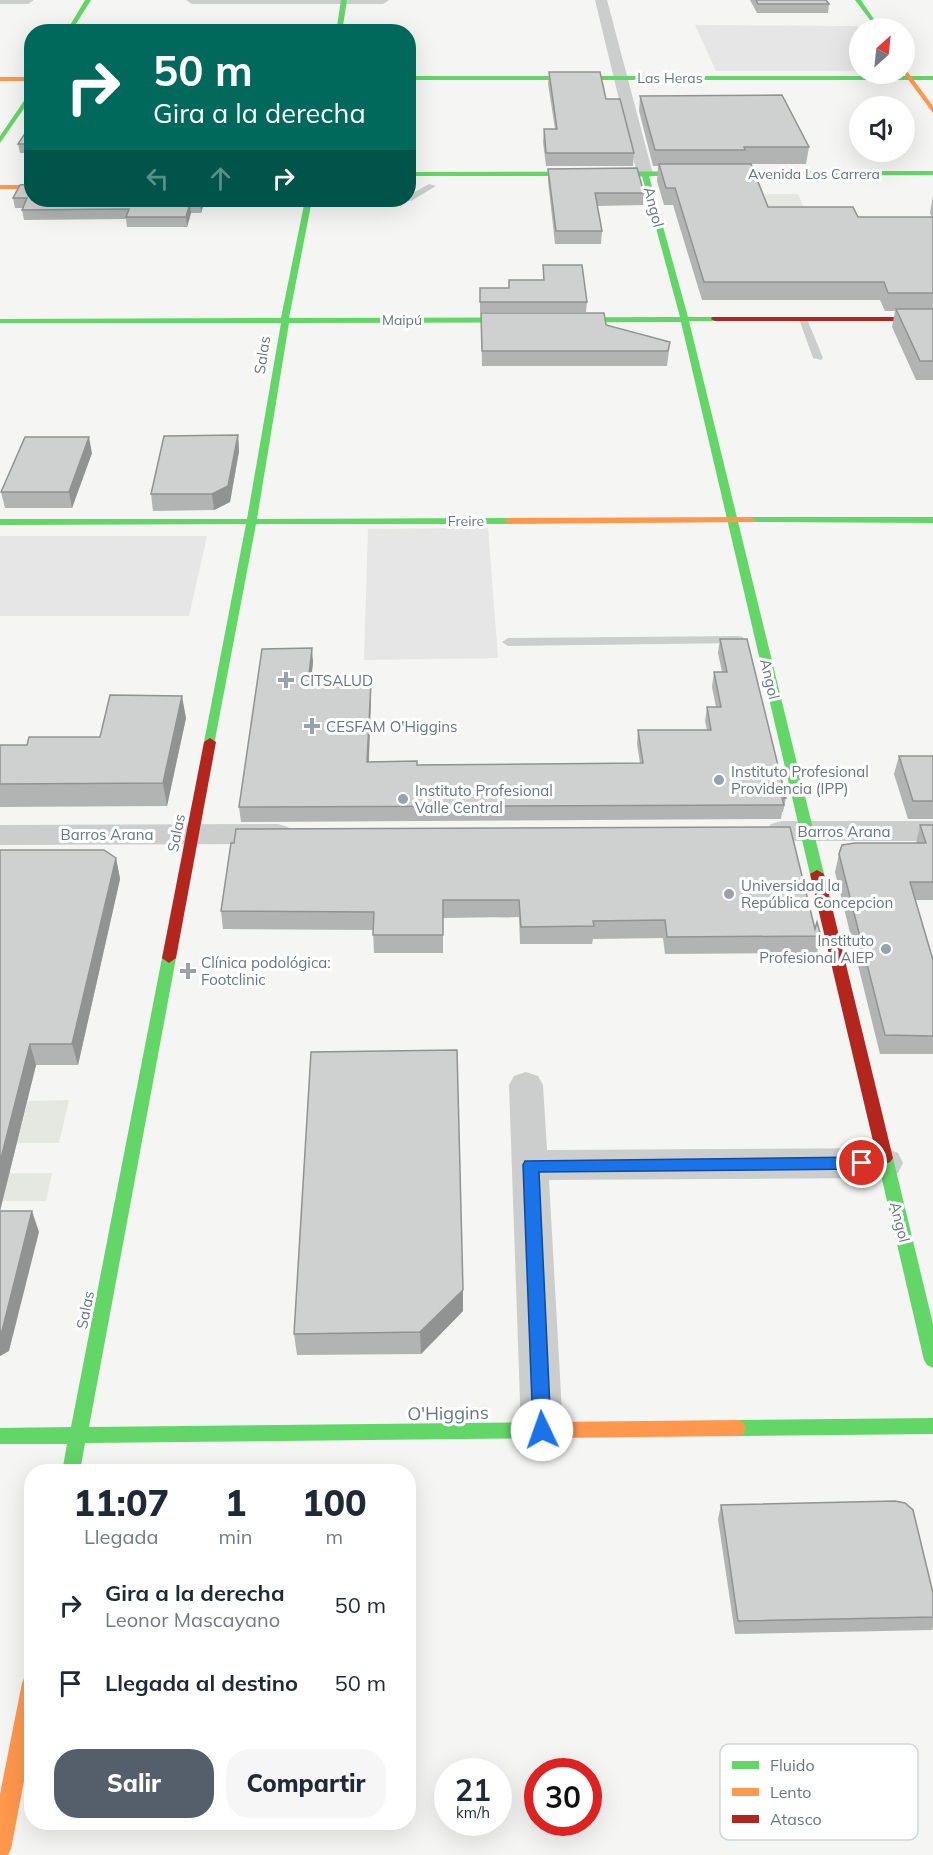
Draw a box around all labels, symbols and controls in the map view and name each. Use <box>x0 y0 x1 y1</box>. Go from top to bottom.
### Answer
north arrow <box>849 18 915 84</box>
map controls <box>849 18 915 162</box>
text: 50 m <box>153 44 253 97</box>
icon: right <box>54 48 132 126</box>
street label: Las Heras <box>637 69 703 87</box>
text: Gira a la derecha <box>153 96 366 130</box>
button: sound <box>849 96 915 162</box>
icon: left <box>141 162 174 195</box>
icon: ahead <box>204 162 237 195</box>
icon: right <box>267 162 300 195</box>
street label: Avenida Los Carrera <box>748 165 880 183</box>
street label: Angol <box>640 185 668 229</box>
street label: Maipú <box>382 311 422 329</box>
street label: Salas <box>250 335 274 375</box>
street label: Freire <box>448 512 484 530</box>
street label: Angol <box>756 657 784 701</box>
marker: CITSALUD <box>277 671 295 689</box>
place label: CITSALUD <box>300 671 373 690</box>
marker: CESFAM O'Higgins <box>303 717 321 735</box>
place label: CESFAM O'Higgins <box>326 717 458 736</box>
place label: Instituto Profesional Providencia (IPP) <box>731 762 869 798</box>
marker: Instituto Profesional Providencia (IPP) <box>712 773 726 787</box>
place label: Instituto Profesional Valle Central <box>415 781 553 817</box>
marker: Instituto Profesional Valle Central <box>396 792 410 806</box>
street label: Salas <box>163 812 189 854</box>
street label: Barros Arana <box>797 822 891 841</box>
street label: Barros Arana <box>60 825 154 844</box>
place label: Universidad la República Concepcion <box>741 876 893 912</box>
marker: Universidad la República Concepcion <box>722 887 736 901</box>
place label: Instituto Profesional AIEP <box>759 931 874 967</box>
marker: Instituto Profesional AIEP <box>879 942 893 956</box>
place label: Clínica podológica: Footclinic <box>201 953 331 989</box>
marker: Clínica podológica: Footclinic <box>179 962 197 980</box>
pin <box>836 1137 887 1188</box>
icon: arrive <box>845 1146 878 1179</box>
street label: Angol <box>886 1200 914 1244</box>
street label: Salas <box>72 1289 98 1331</box>
position arrow <box>510 1398 574 1462</box>
street label: O'Higgins <box>407 1401 489 1425</box>
text: 11:07 <box>73 1480 169 1525</box>
text: 1 <box>225 1480 246 1525</box>
text: 100 <box>302 1480 367 1525</box>
text: Llegada <box>84 1524 159 1549</box>
text: min <box>218 1524 253 1549</box>
text: m <box>325 1524 343 1549</box>
text: Gira a la derecha <box>105 1579 285 1607</box>
icon: right <box>54 1589 87 1622</box>
text: 50 m <box>335 1591 386 1619</box>
text: Leonor Mascayano <box>105 1607 280 1632</box>
icon: arrive <box>54 1667 87 1700</box>
text: Llegada al destino <box>105 1669 298 1697</box>
text: 50 m <box>335 1669 386 1697</box>
legend <box>720 1744 918 1840</box>
button: Salir <box>54 1749 214 1818</box>
button: Compartir <box>226 1749 386 1818</box>
text: Fluido <box>770 1755 815 1775</box>
speed limit sign: 30 <box>524 1758 602 1836</box>
text: 21 <box>455 1771 491 1809</box>
text: Lento <box>770 1782 811 1802</box>
text: km/h <box>456 1803 490 1822</box>
text: Atasco <box>770 1809 822 1829</box>

